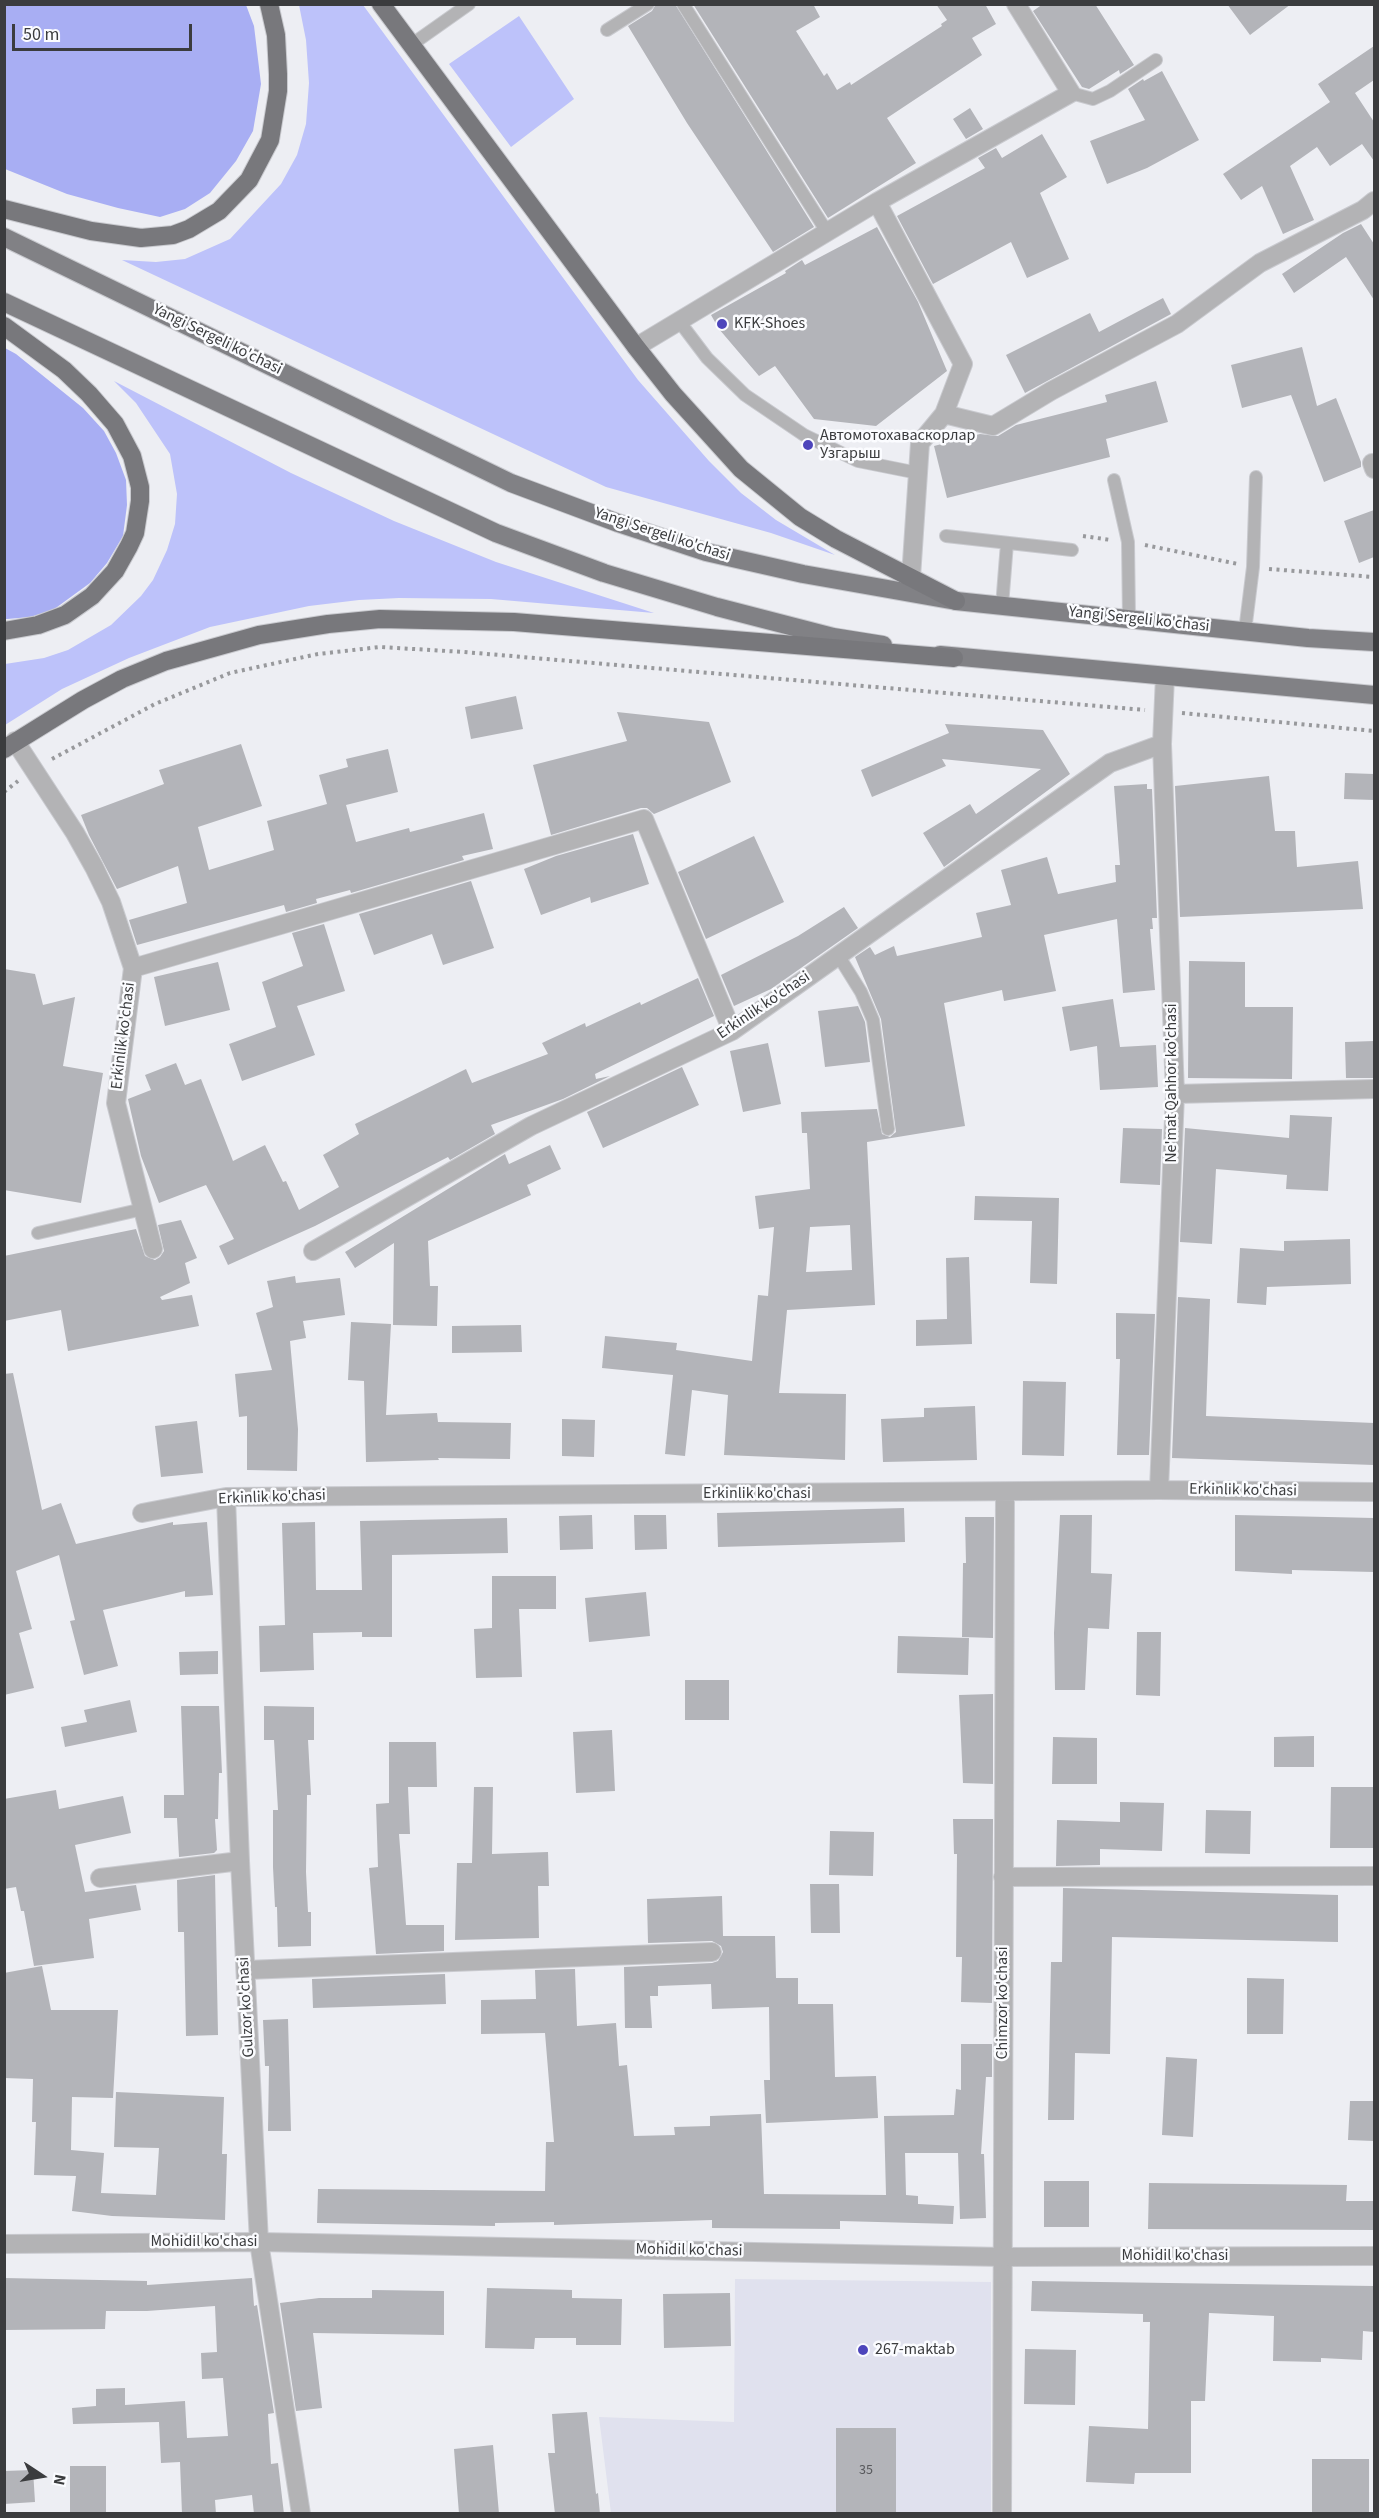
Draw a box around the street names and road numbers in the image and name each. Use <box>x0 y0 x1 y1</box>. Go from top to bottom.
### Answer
street label: Yangi Sergeli ko'chasi <box>149 300 285 380</box>
street label: Yangi Sergeli ko'chasi <box>592 504 732 566</box>
street label: Yangi Sergeli ko'chasi <box>1068 603 1210 637</box>
street label: Erkinlik ko'chasi <box>714 968 814 1044</box>
street label: Erkinlik ko'chasi <box>108 981 140 1091</box>
street label: Ne'mat Qahhor ko'chasi <box>1162 1003 1182 1163</box>
street label: Erkinlik ko'chasi <box>1189 1480 1297 1502</box>
street label: Erkinlik ko'chasi <box>703 1484 811 1504</box>
street label: Erkinlik ko'chasi <box>218 1487 326 1509</box>
street label: Chimzor ko'chasi <box>993 1946 1013 2060</box>
street label: Gulzor ko'chasi <box>235 1956 259 2058</box>
street label: Mohidil ko'chasi <box>150 2232 258 2252</box>
street label: Mohidil ko'chasi <box>635 2240 743 2262</box>
street label: Mohidil ko'chasi <box>1121 2246 1229 2266</box>

